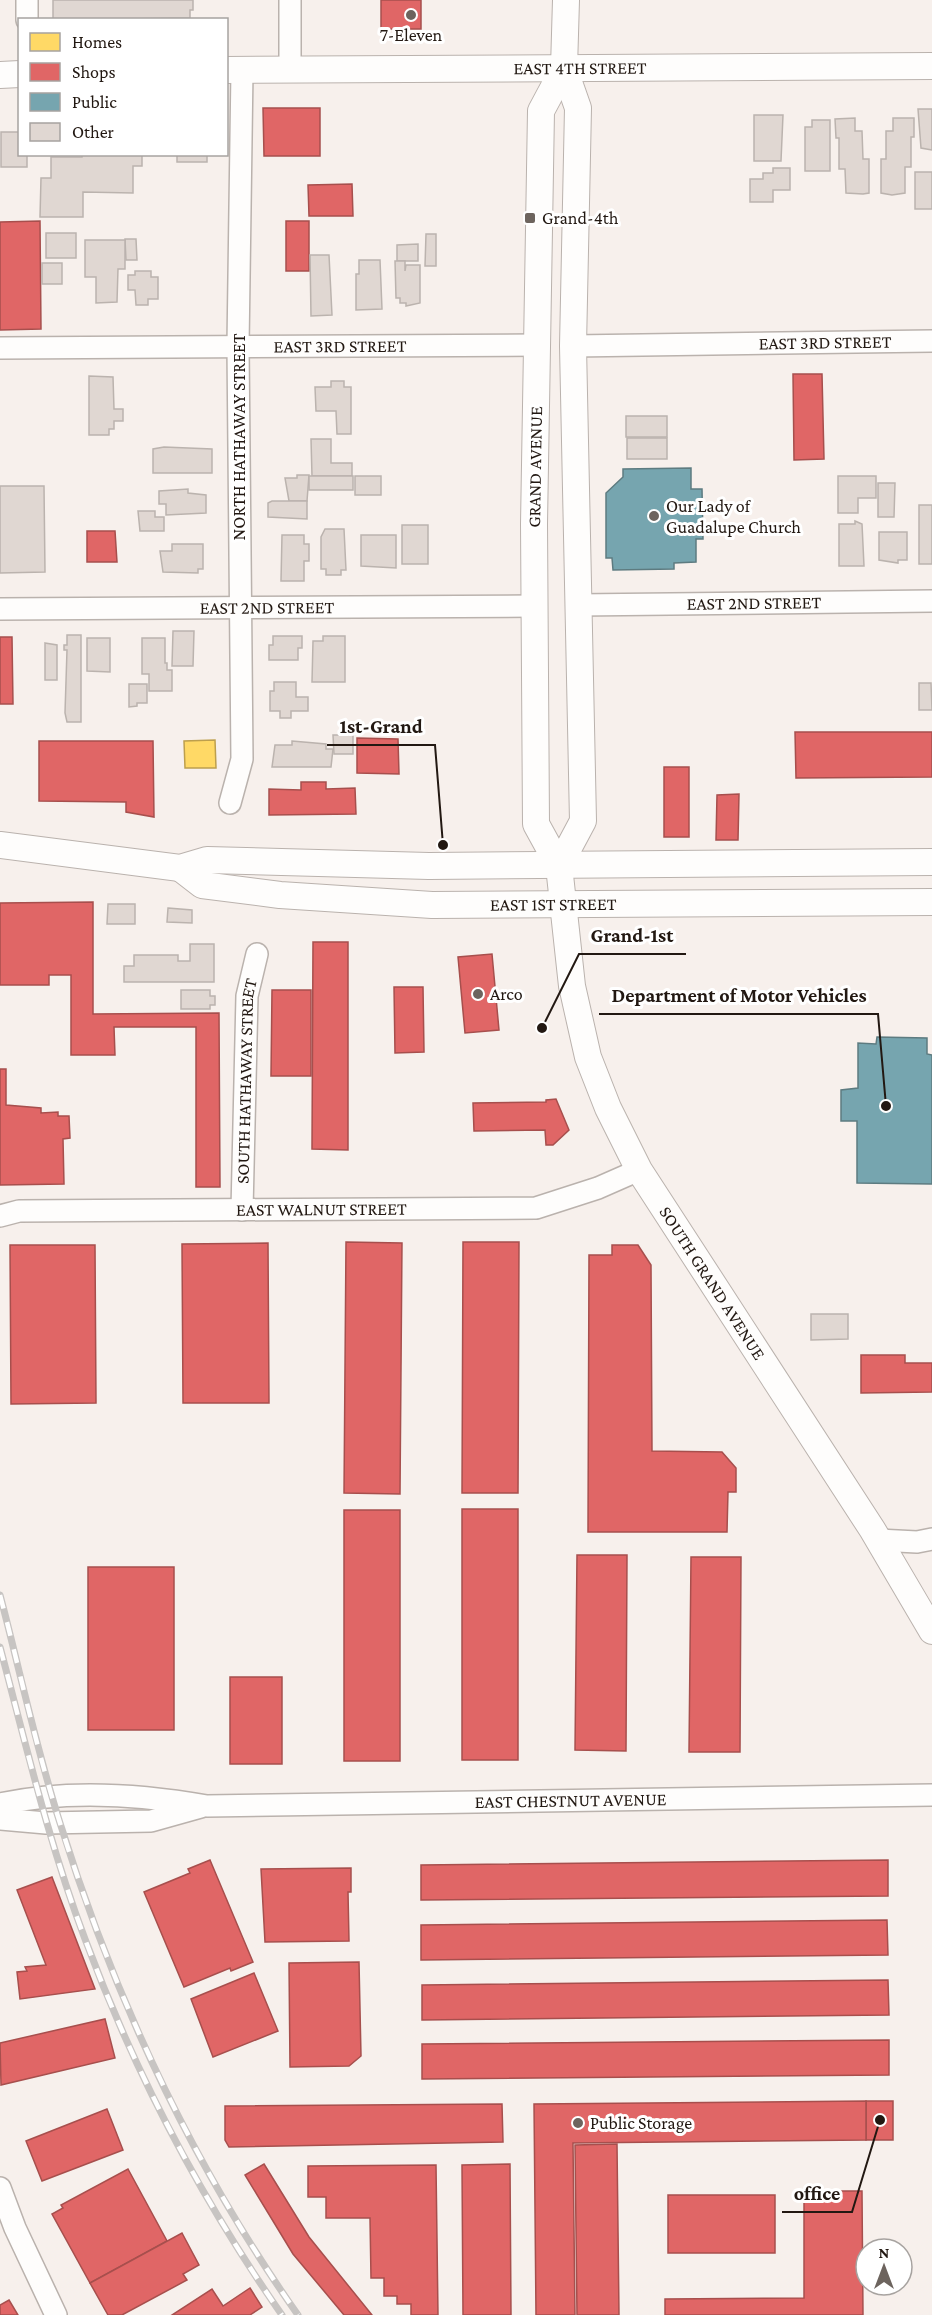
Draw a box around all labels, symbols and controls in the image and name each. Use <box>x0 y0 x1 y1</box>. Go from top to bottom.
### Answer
marker: 7-Eleven <box>404 8 418 22</box>
legend <box>18 18 228 156</box>
place label: 7-Eleven <box>380 25 443 45</box>
text: Homes <box>72 32 122 52</box>
street label: EAST 4TH STREET <box>513 58 647 78</box>
text: Shops <box>72 62 116 82</box>
text: Public <box>72 92 117 112</box>
text: Other <box>72 122 115 142</box>
place label: Grand-4th <box>542 208 619 228</box>
marker: Grand-4th <box>523 211 537 225</box>
street label: EAST 3RD STREET <box>758 332 892 353</box>
street label: NORTH HATHAWAY STREET <box>229 333 249 541</box>
street label: EAST 3RD STREET <box>274 336 407 356</box>
street label: GRAND AVENUE <box>524 406 546 528</box>
place label: Our Lady of Guadalupe Church <box>666 496 801 537</box>
marker: Our Lady of Guadalupe Church <box>647 509 661 523</box>
street label: EAST 2ND STREET <box>687 592 822 614</box>
street label: EAST 2ND STREET <box>200 597 335 618</box>
callout: 1st-Grand <box>327 707 435 745</box>
text: 1st-Grand <box>339 715 423 737</box>
street label: EAST 1ST STREET <box>490 894 617 915</box>
callout: Grand-1st <box>579 916 686 954</box>
text: Grand-1st <box>591 924 674 946</box>
street label: SOUTH HATHAWAY STREET <box>233 976 261 1184</box>
callout: Department of Motor Vehicles <box>599 976 878 1014</box>
place label: Arco <box>490 984 523 1004</box>
text: Department of Motor Vehicles <box>611 984 867 1006</box>
marker: Arco <box>471 987 485 1001</box>
street label: EAST WALNUT STREET <box>236 1199 407 1220</box>
street label: SOUTH GRAND AVENUE <box>655 1203 770 1364</box>
street label: EAST CHESTNUT AVENUE <box>475 1789 667 1812</box>
place label: Public Storage <box>590 2113 692 2133</box>
marker: Public Storage <box>571 2116 585 2130</box>
callout: office <box>782 2174 852 2212</box>
text: office <box>794 2182 840 2204</box>
north arrow <box>854 2237 914 2297</box>
text: N <box>879 2244 890 2261</box>

